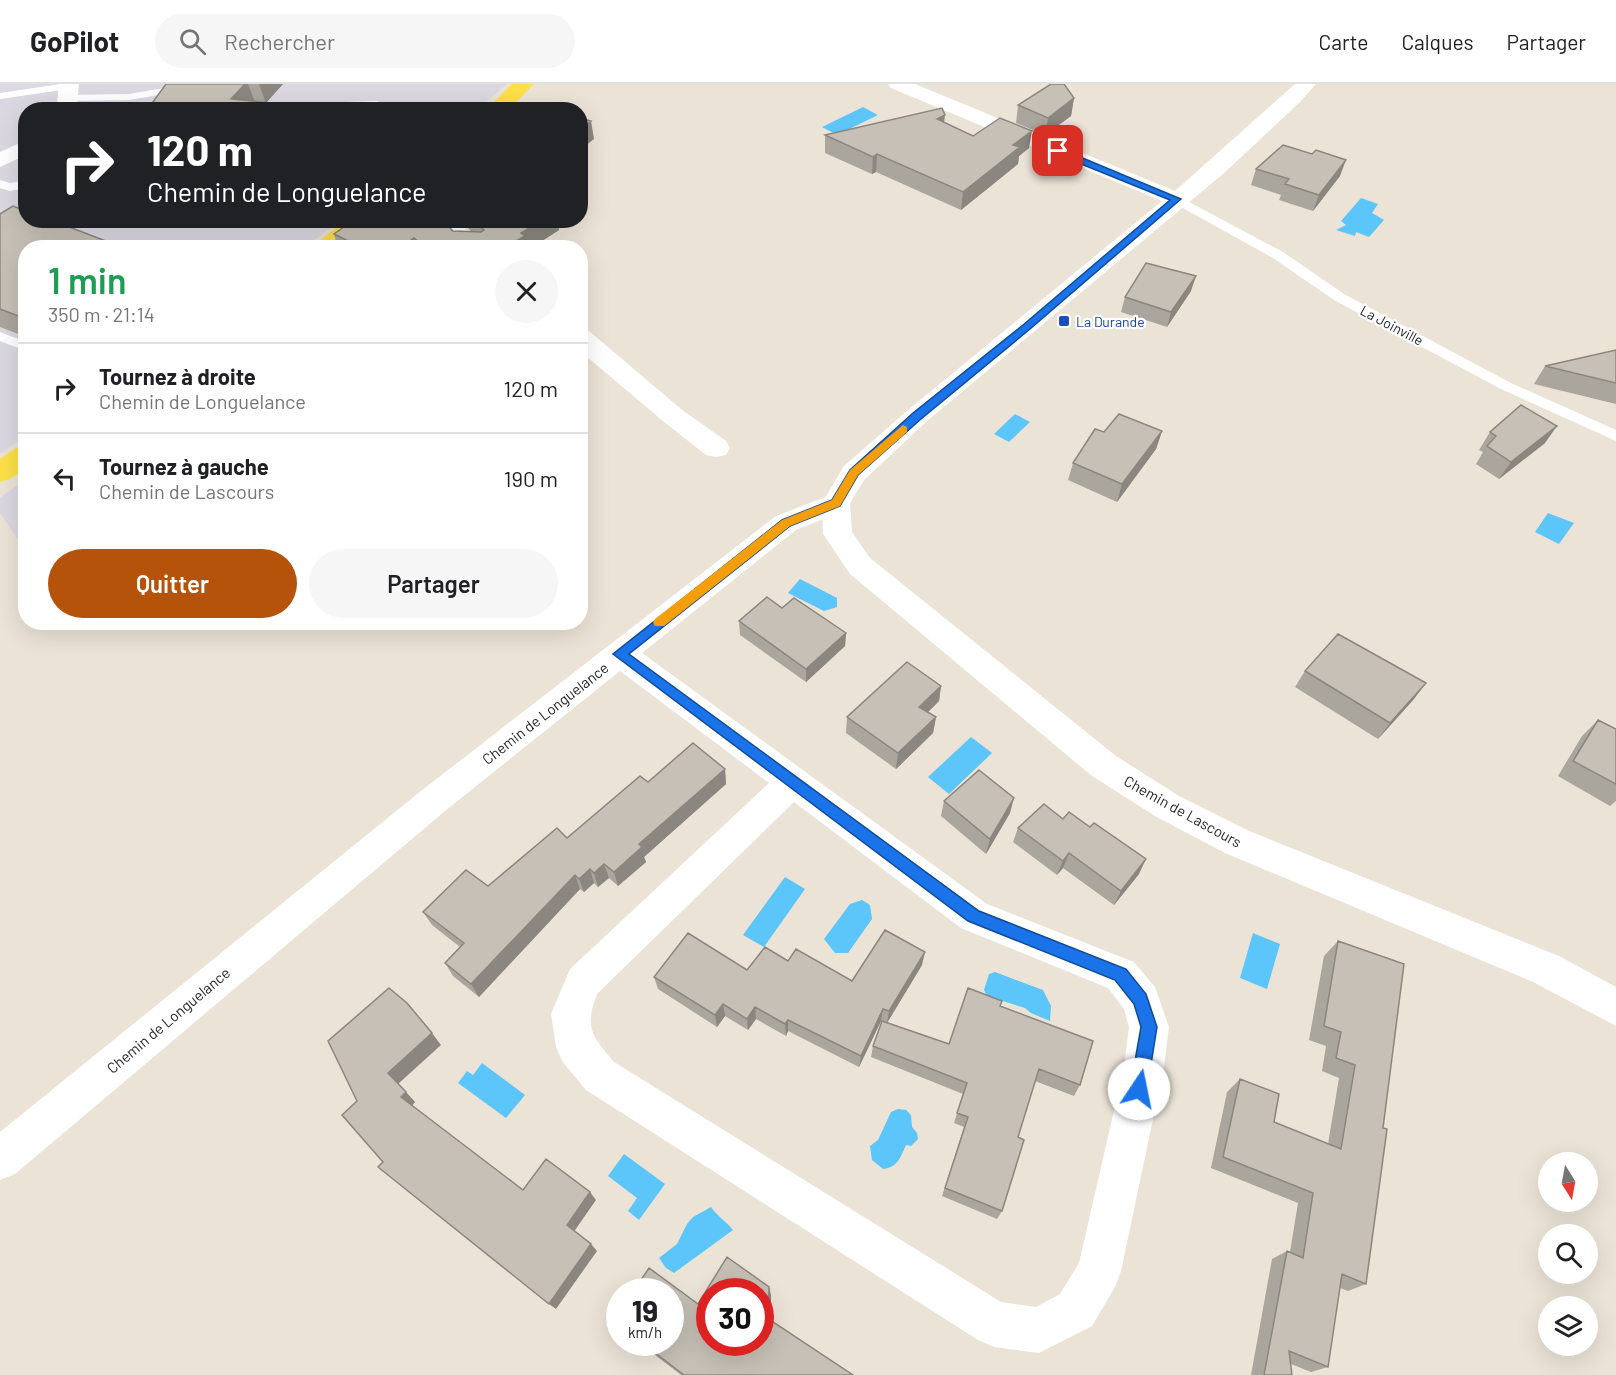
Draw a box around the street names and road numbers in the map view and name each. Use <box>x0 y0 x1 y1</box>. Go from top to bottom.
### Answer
street label: La Joinville <box>1358 301 1426 349</box>
street label: Chemin de Longuelance <box>478 658 612 768</box>
street label: Chemin de Lascours <box>1121 771 1245 851</box>
street label: Chemin de Longuelance <box>103 963 233 1077</box>

